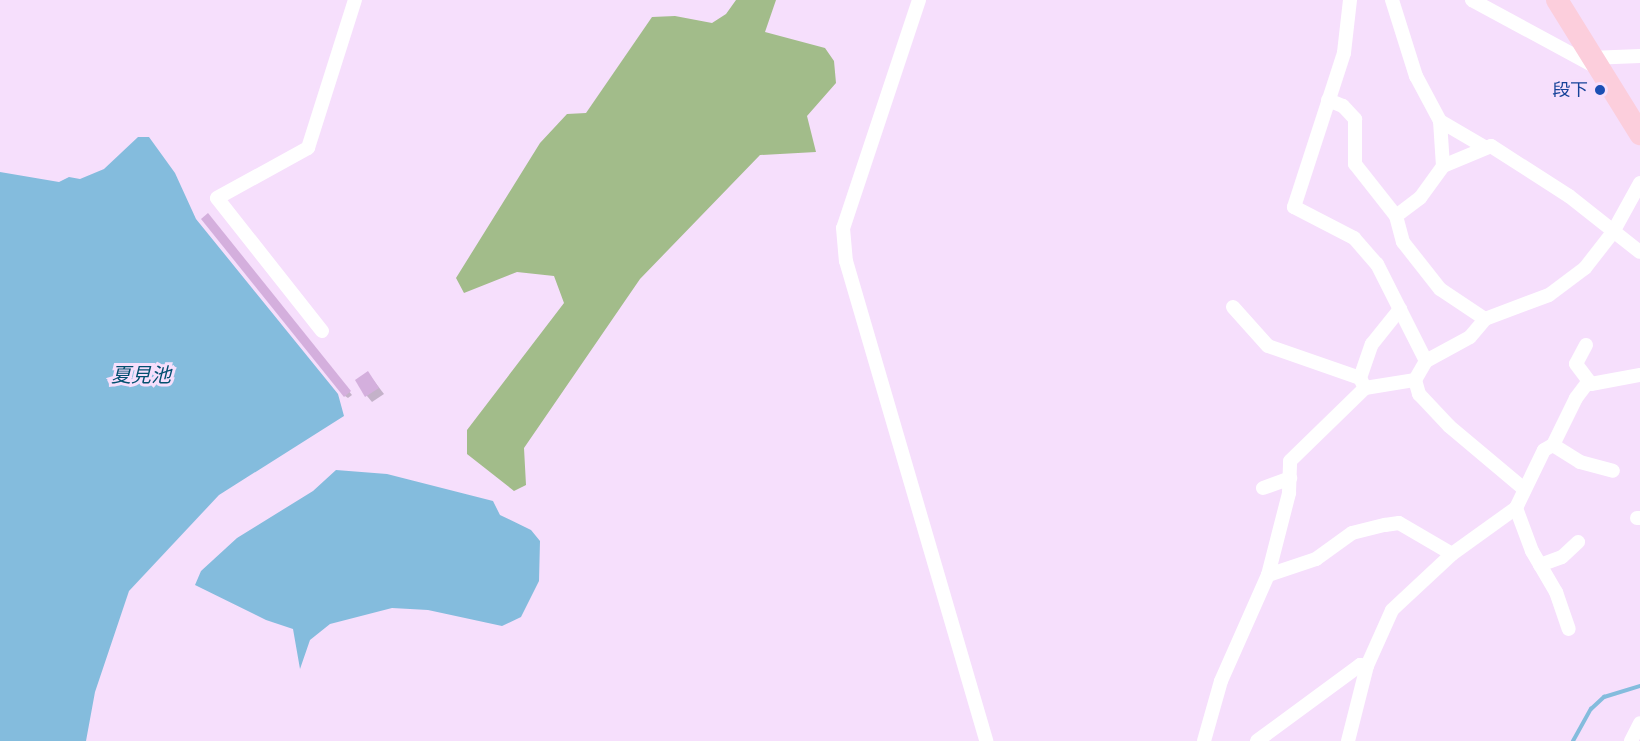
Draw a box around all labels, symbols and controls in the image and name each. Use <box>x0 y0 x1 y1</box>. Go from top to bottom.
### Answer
place label: 段下 <box>1552 79 1588 101</box>
marker: 段下 <box>1593 83 1607 97</box>
water label: 夏見池 <box>111 363 171 387</box>

